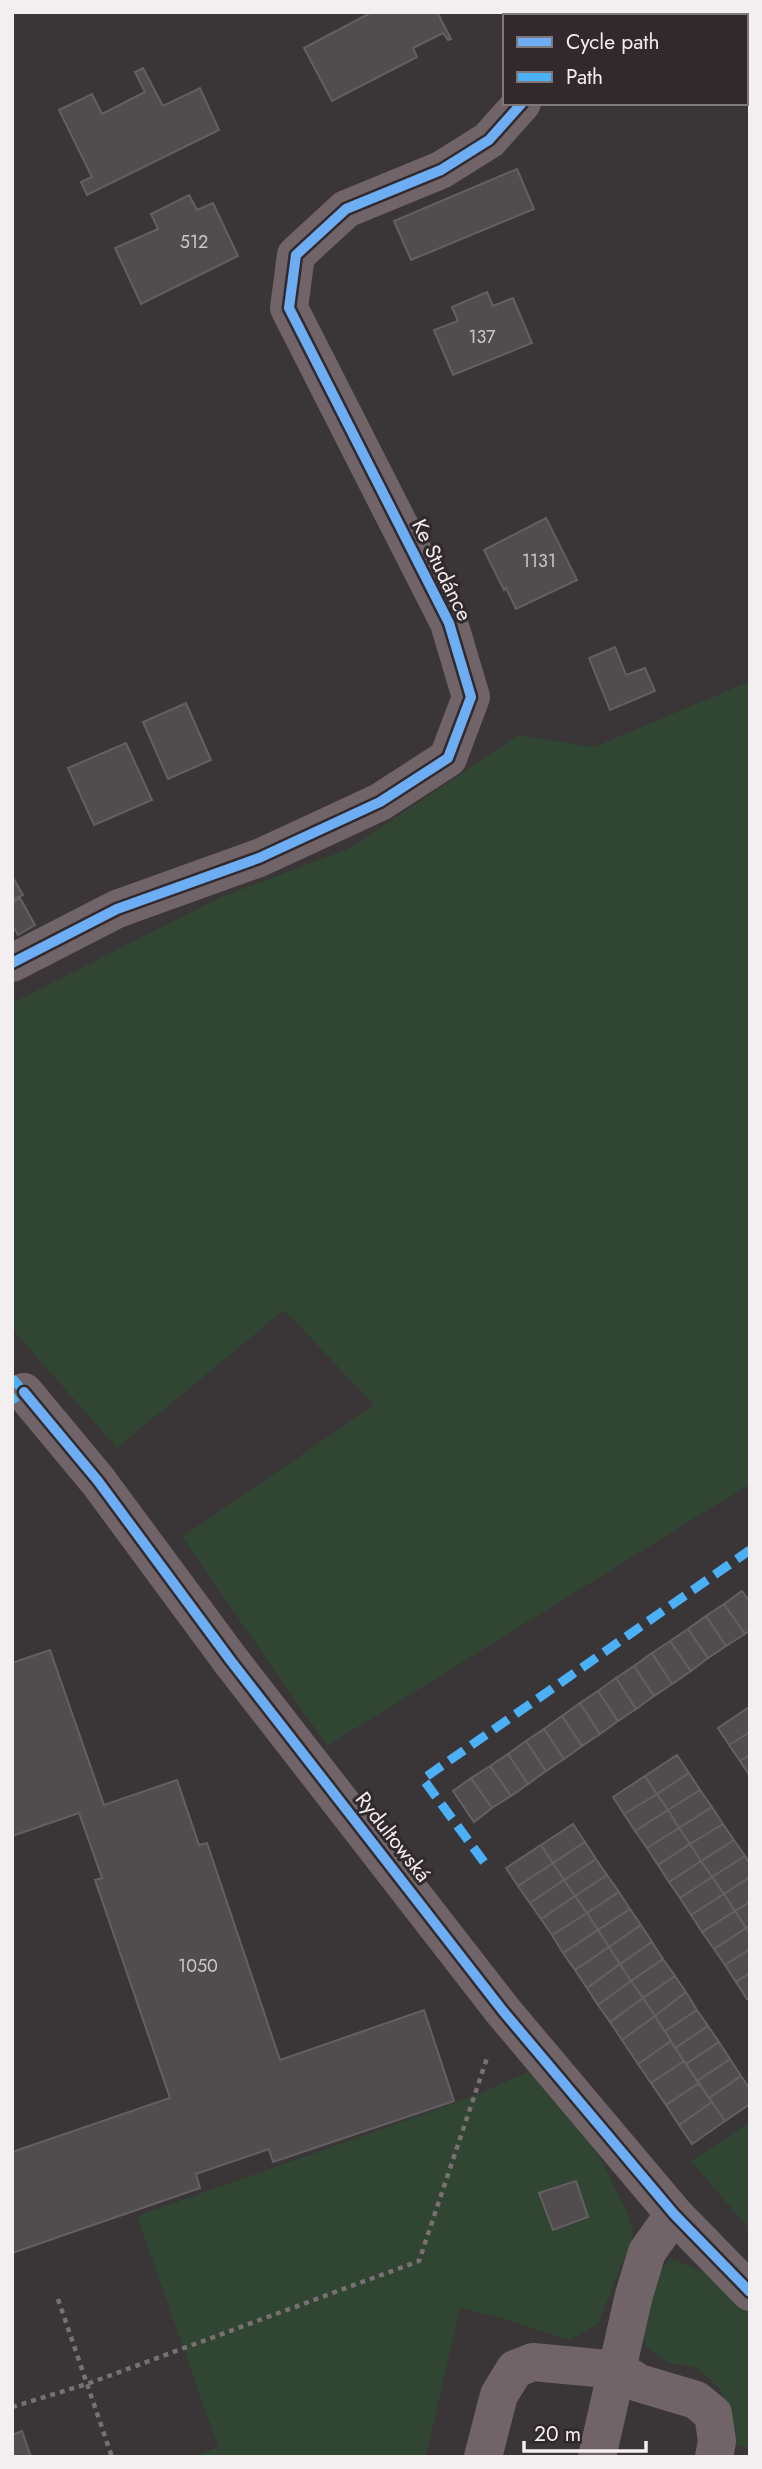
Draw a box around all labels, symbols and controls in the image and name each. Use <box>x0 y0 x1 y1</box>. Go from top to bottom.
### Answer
legend <box>503 14 748 105</box>
text: Cycle path <box>566 27 659 57</box>
text: Path <box>566 62 603 92</box>
house number: 512 <box>180 229 208 255</box>
house number: 137 <box>468 324 496 350</box>
street label: Ke Studánce <box>404 514 480 626</box>
house number: 1131 <box>522 548 556 574</box>
street label: Rydultowská <box>348 1786 438 1888</box>
house number: 1050 <box>178 1953 218 1979</box>
scale bar <box>524 2410 646 2454</box>
text: 20 m <box>534 2419 581 2449</box>

